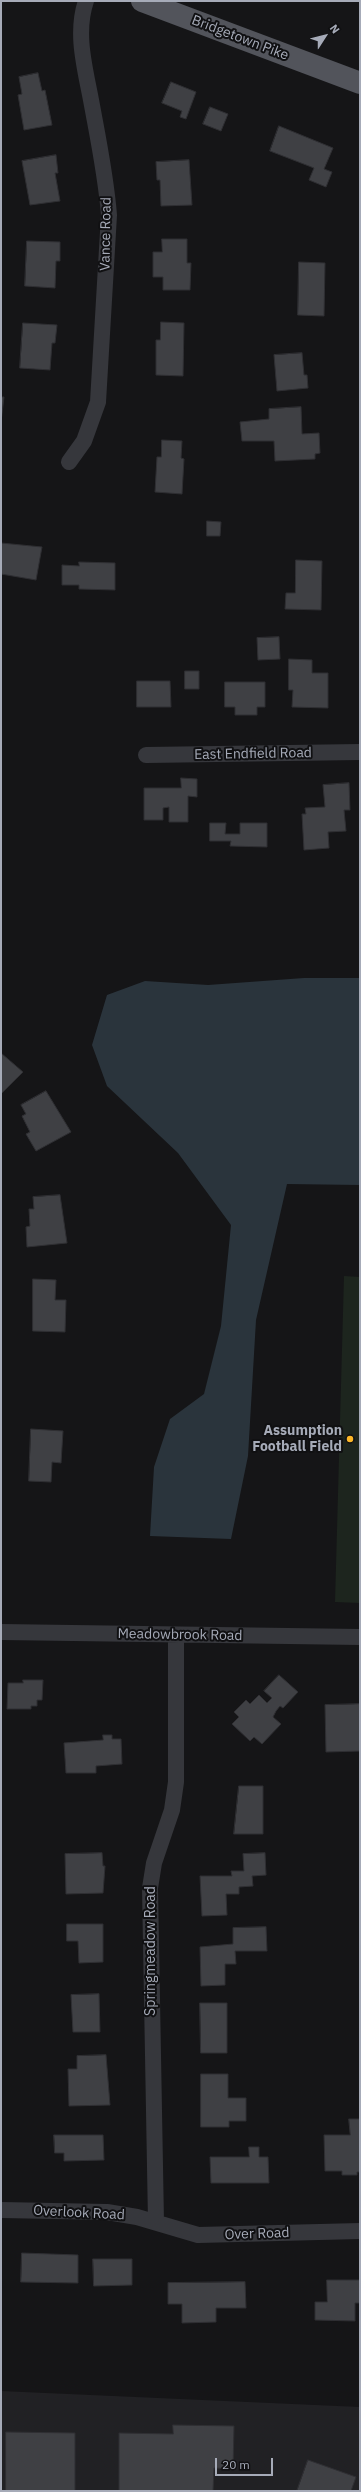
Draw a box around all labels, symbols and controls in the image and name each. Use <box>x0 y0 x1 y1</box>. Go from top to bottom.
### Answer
street label: Bridgetown Pike <box>189 12 291 64</box>
north arrow <box>305 16 345 56</box>
text: N <box>327 22 343 36</box>
street label: Vance Road <box>97 197 115 271</box>
street label: East Endfield Road <box>194 745 312 763</box>
place label: Assumption Football Field <box>252 1423 342 1456</box>
marker: Assumption Football Field <box>345 1434 355 1444</box>
street label: Meadowbrook Road <box>117 1626 243 1644</box>
street label: Springmeadow Road <box>143 1886 159 2016</box>
street label: Overlook Road <box>33 2202 125 2224</box>
street label: Over Road <box>224 2224 290 2244</box>
scale bar <box>217 2450 275 2476</box>
text: 20 m <box>222 2457 250 2472</box>

